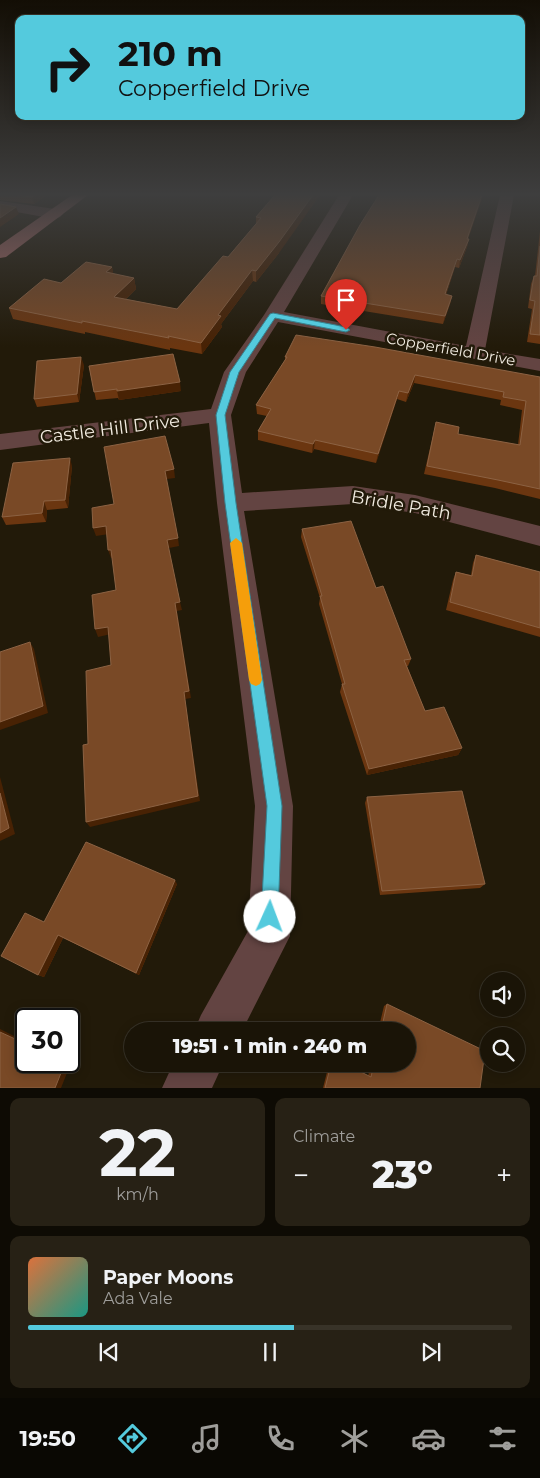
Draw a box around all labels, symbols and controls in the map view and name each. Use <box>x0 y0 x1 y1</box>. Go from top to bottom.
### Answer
text: 210 m <box>118 32 223 75</box>
icon: right <box>35 35 100 100</box>
text: Copperfield Drive <box>118 75 310 102</box>
pin <box>325 279 367 330</box>
icon: arrive <box>332 286 360 314</box>
street label: Copperfield Drive <box>385 328 517 370</box>
street label: Castle Hill Drive <box>39 409 181 448</box>
street label: Bridle Path <box>349 485 453 525</box>
position arrow <box>243 890 295 942</box>
map controls <box>480 972 525 1072</box>
button: sound <box>480 972 525 1017</box>
speed limit sign: 30 <box>15 1008 80 1073</box>
button: search <box>480 1027 525 1072</box>
text: 19:51 · 1 min · 240 m <box>173 1035 367 1058</box>
text: 22 <box>99 1113 176 1192</box>
text: Climate <box>293 1127 355 1146</box>
text: 23° <box>372 1151 433 1198</box>
text: − <box>293 1158 309 1192</box>
text: + <box>496 1158 512 1192</box>
text: km/h <box>116 1185 159 1204</box>
text: Paper Moons <box>103 1266 233 1289</box>
text: Ada Vale <box>103 1289 173 1308</box>
icon: previous <box>95 1338 123 1366</box>
icon: pause <box>256 1338 284 1366</box>
icon: next <box>417 1338 445 1366</box>
icon: directions <box>115 1421 150 1456</box>
icon: music <box>189 1421 224 1456</box>
icon: phone <box>263 1421 298 1456</box>
icon: climate <box>337 1421 372 1456</box>
icon: car <box>411 1421 446 1456</box>
icon: filters <box>485 1421 520 1456</box>
text: 19:50 <box>20 1425 76 1452</box>

